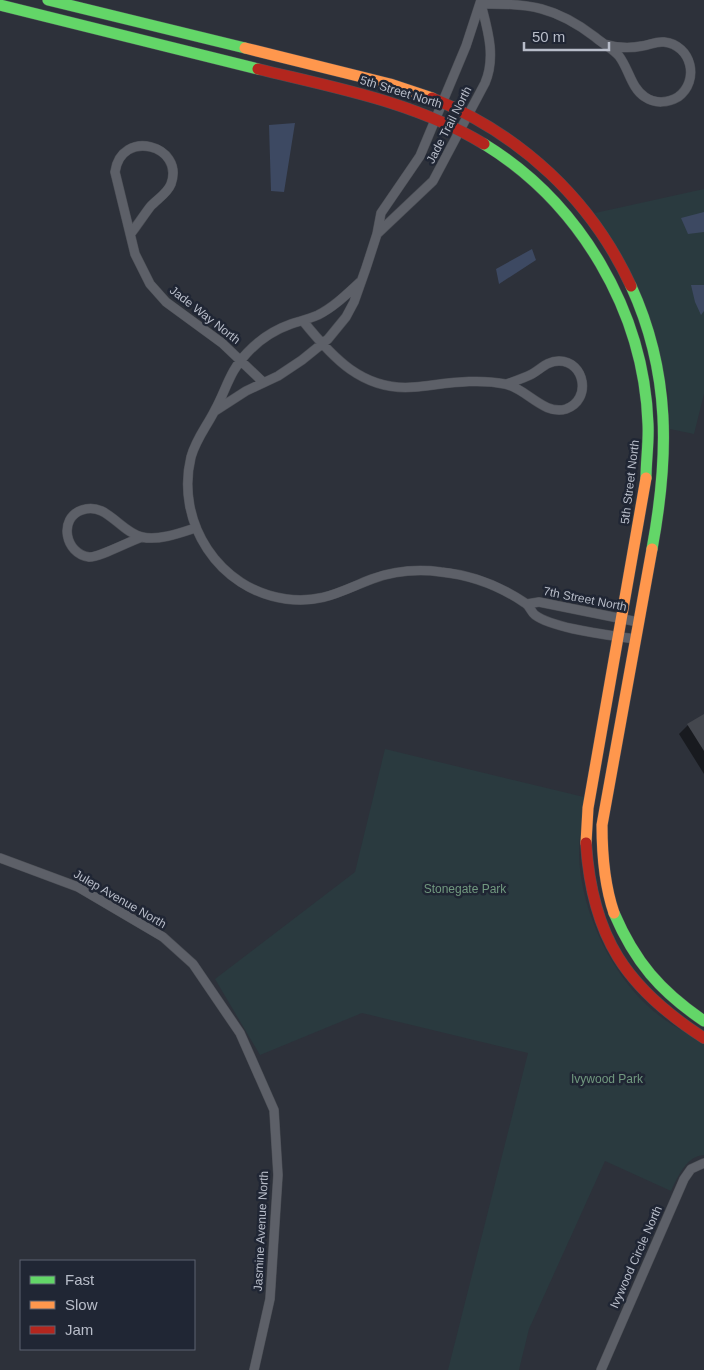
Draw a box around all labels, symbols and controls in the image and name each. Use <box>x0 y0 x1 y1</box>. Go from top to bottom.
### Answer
scale bar <box>524 20 609 52</box>
text: 50 m <box>532 28 565 45</box>
street label: 5th Street North <box>358 73 444 111</box>
street label: Jade Trail North <box>424 84 474 166</box>
street label: Jade Way North <box>167 283 243 347</box>
street label: 5th Street North <box>618 439 642 525</box>
street label: 7th Street North <box>542 584 628 614</box>
street label: Julep Avenue North <box>71 867 169 931</box>
park label: Stonegate Park <box>424 882 507 896</box>
park label: Ivywood Park <box>571 1072 644 1086</box>
street label: Jasmine Avenue North <box>251 1170 271 1292</box>
street label: Ivywood Circle North <box>607 1204 665 1310</box>
legend <box>20 1260 195 1350</box>
text: Fast <box>65 1271 95 1288</box>
text: Slow <box>65 1296 98 1313</box>
text: Jam <box>65 1321 93 1338</box>

